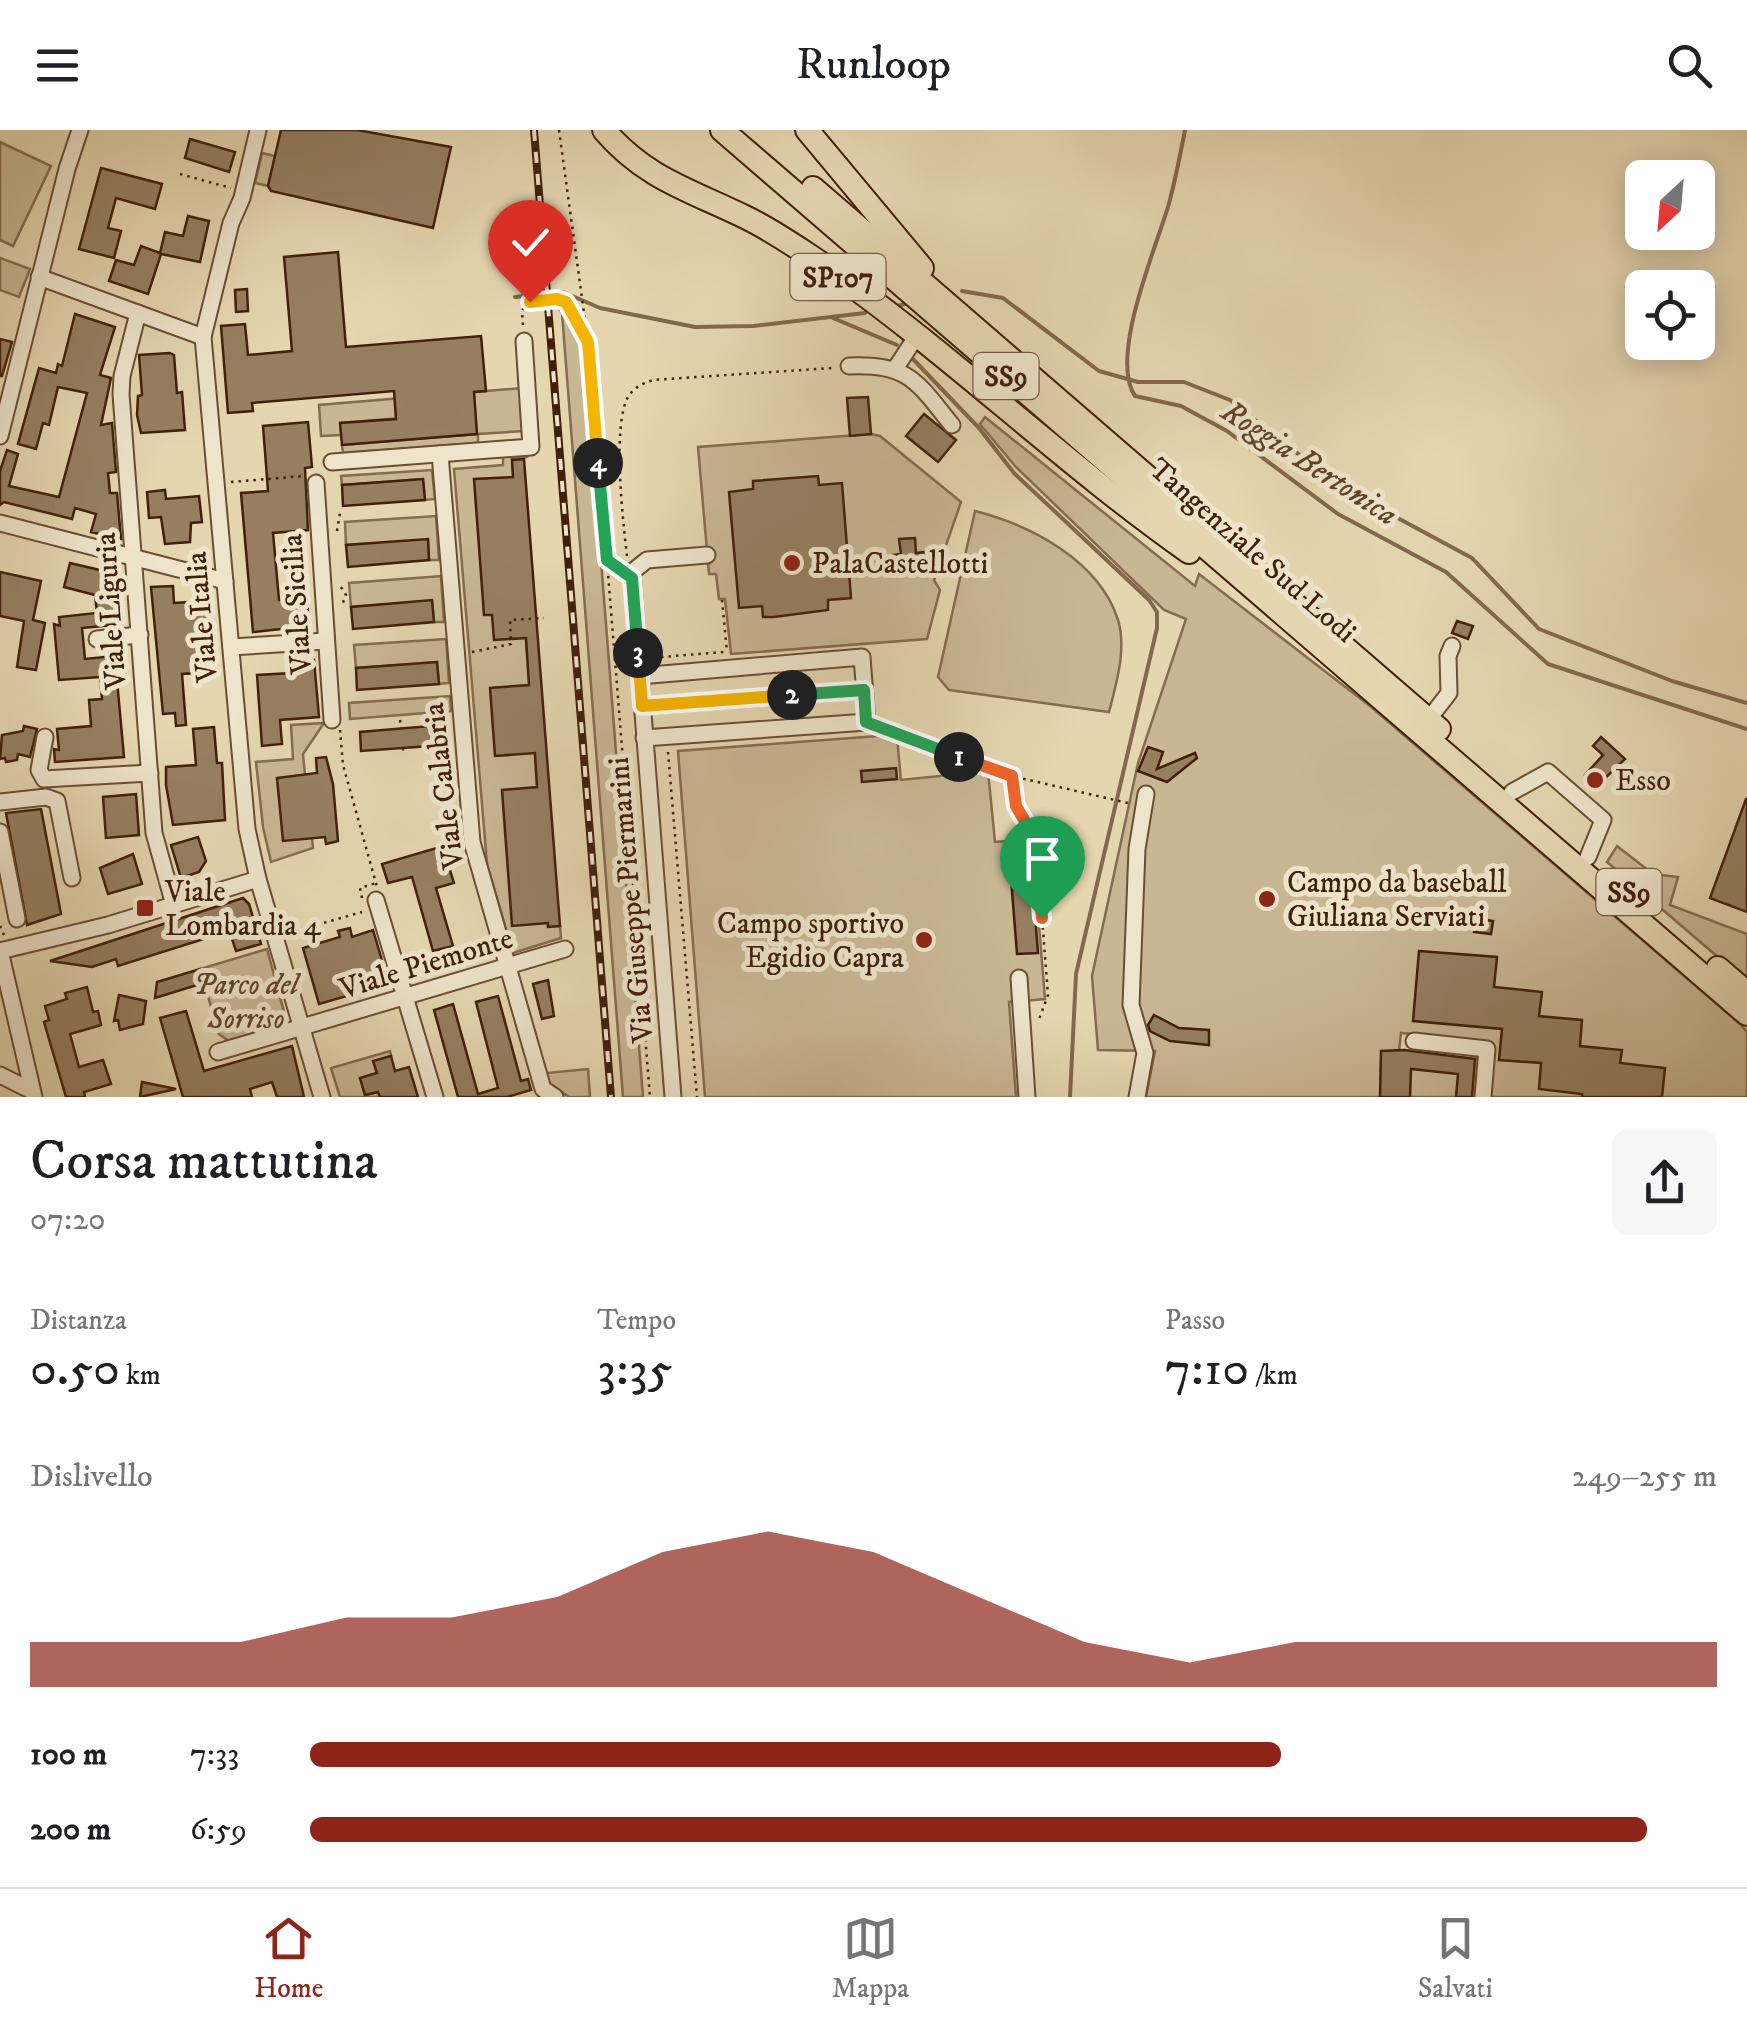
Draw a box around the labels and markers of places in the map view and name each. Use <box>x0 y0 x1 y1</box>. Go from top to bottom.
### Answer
pin <box>488 200 573 303</box>
pin: 4 <box>573 438 623 488</box>
place label: PalaCastellotti <box>812 546 988 583</box>
marker: PalaCastellotti <box>781 552 803 574</box>
pin: 3 <box>613 628 663 678</box>
pin: 2 <box>767 670 817 720</box>
pin: 1 <box>934 732 984 782</box>
place label: Esso <box>1615 763 1671 800</box>
marker: Esso <box>1584 769 1606 791</box>
pin <box>1000 816 1085 919</box>
place label: Campo da baseball Giuliana Serviati <box>1287 865 1507 936</box>
place label: Viale Lombardia 4 <box>164 874 321 945</box>
marker: Campo da baseball Giuliana Serviati <box>1256 888 1278 910</box>
marker: Viale Lombardia 4 <box>134 897 156 919</box>
place label: Campo sportivo Egidio Capra <box>717 906 904 977</box>
marker: Campo sportivo Egidio Capra <box>913 929 935 951</box>

